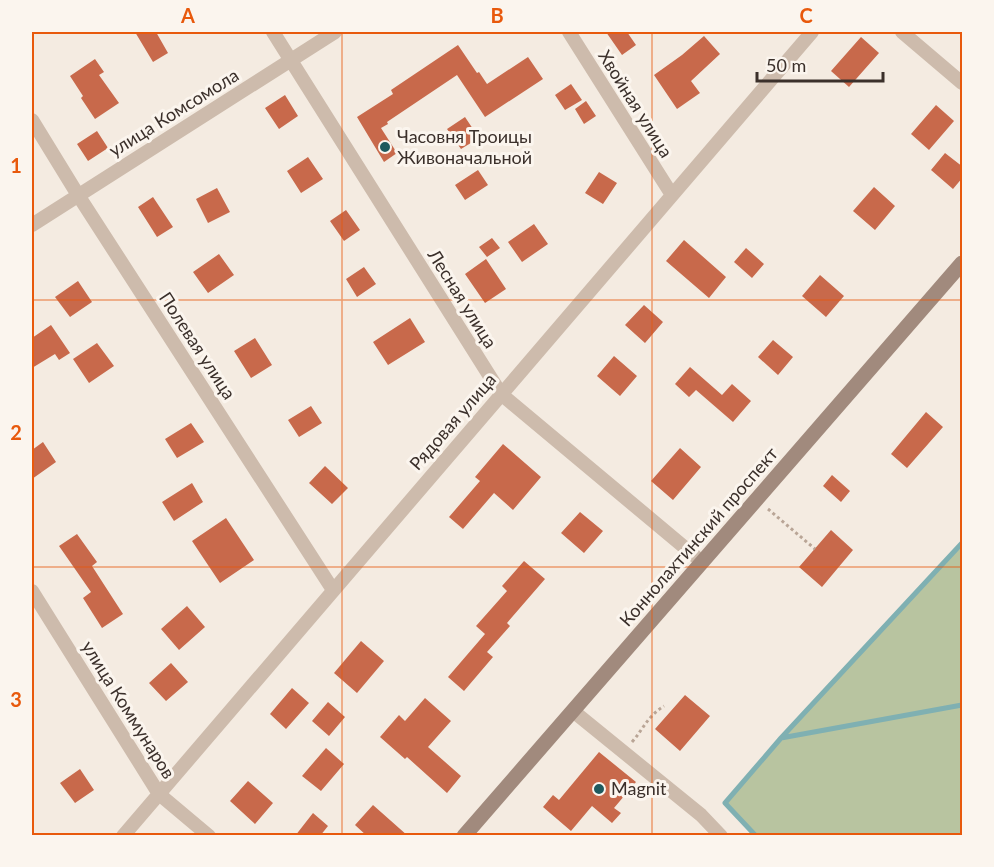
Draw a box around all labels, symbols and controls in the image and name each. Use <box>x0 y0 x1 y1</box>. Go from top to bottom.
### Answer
text: A <box>180 3 195 27</box>
text: B <box>490 3 504 27</box>
text: C <box>799 3 813 27</box>
scale bar <box>757 45 883 83</box>
street label: Хвойная улица <box>594 46 678 161</box>
text: 50 m <box>766 54 806 76</box>
street label: улица Комсомола <box>105 63 242 161</box>
place label: Часовня Троицы Живоначальной <box>397 125 532 168</box>
marker: Часовня Троицы Живоначальной <box>378 140 392 154</box>
text: 1 <box>10 153 22 177</box>
street label: Лесная улица <box>423 244 502 352</box>
street label: Полевая улица <box>155 288 241 403</box>
street label: Рядовая улица <box>404 369 500 474</box>
text: 2 <box>10 420 22 444</box>
street label: Коннолахтинский проспект <box>614 442 782 630</box>
street label: улица Коммунаров <box>78 636 180 782</box>
text: 3 <box>10 687 22 711</box>
place label: Magnit <box>611 777 667 799</box>
marker: Magnit <box>592 782 606 796</box>

